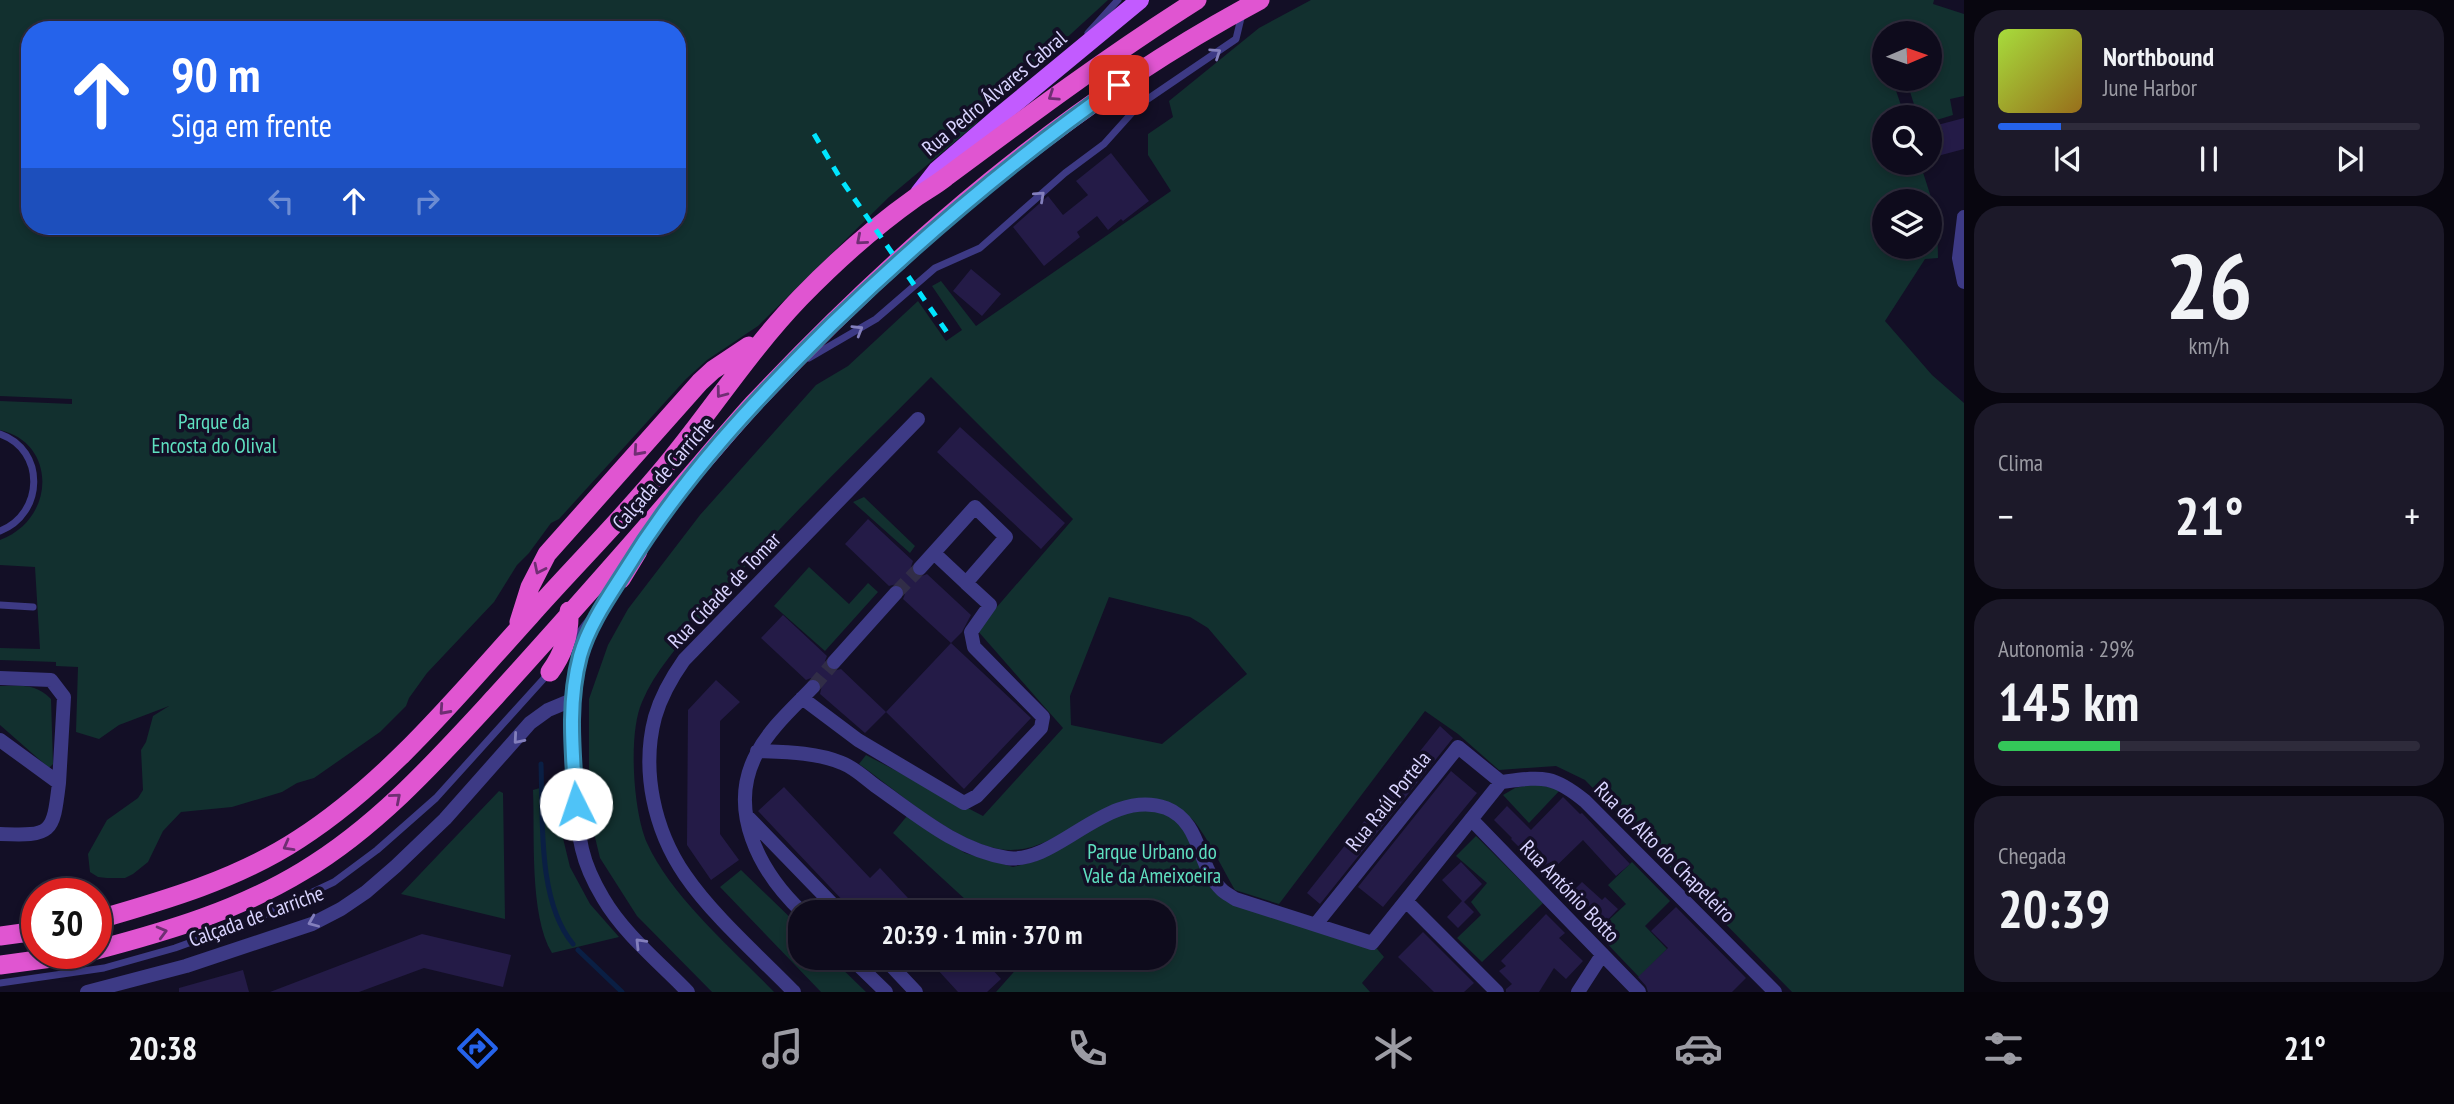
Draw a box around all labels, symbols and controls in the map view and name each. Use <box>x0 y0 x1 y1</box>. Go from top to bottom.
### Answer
north arrow <box>1872 21 1942 91</box>
map controls <box>1872 21 1942 259</box>
street label: Rua Pedro Álvares Cabral <box>916 25 1072 161</box>
text: Northbound <box>2103 40 2214 73</box>
text: 90 m <box>171 42 260 106</box>
icon: ahead <box>56 49 147 140</box>
one-way arrow <box>1208 49 1221 61</box>
pin <box>1089 55 1149 115</box>
icon: arrive <box>1100 66 1138 104</box>
text: June Harbor <box>2103 73 2197 102</box>
one-way arrow <box>1048 88 1061 100</box>
text: Siga em frente <box>171 104 332 146</box>
button: search <box>1872 105 1942 175</box>
icon: previous <box>2049 140 2087 178</box>
icon: pause <box>2190 140 2228 178</box>
icon: next <box>2331 140 2369 178</box>
icon: left <box>262 182 300 220</box>
icon: ahead <box>335 182 373 220</box>
icon: right <box>408 182 446 220</box>
button: layers <box>1872 189 1942 259</box>
one-way arrow <box>1032 191 1045 204</box>
text: 26 <box>2166 226 2253 344</box>
one-way arrow <box>857 232 870 244</box>
one-way arrow <box>851 325 864 338</box>
text: km/h <box>2189 331 2229 360</box>
one-way arrow <box>717 385 729 398</box>
park label: Parque da Encosta do Olival <box>151 408 277 459</box>
street label: Calçada de Carriche <box>606 411 720 535</box>
one-way arrow <box>634 443 646 456</box>
text: Clima <box>1998 448 2043 477</box>
text: 21° <box>2175 482 2243 549</box>
text: − <box>1998 491 2014 540</box>
text: + <box>2404 491 2420 540</box>
street label: Rua Cidade de Tomar <box>662 526 787 654</box>
one-way arrow <box>533 562 547 574</box>
text: Autonomia · 29% <box>1998 634 2134 663</box>
text: 145 km <box>1998 668 2139 735</box>
one-way arrow <box>440 702 452 715</box>
one-way arrow <box>514 730 526 743</box>
street label: Rua Raúl Portela <box>1340 746 1436 856</box>
position arrow <box>539 767 613 841</box>
street label: Rua do Alto do Chapeleiro <box>1589 776 1741 928</box>
one-way arrow <box>388 794 401 807</box>
street label: Rua António Botto <box>1514 834 1626 948</box>
one-way arrow <box>283 838 295 851</box>
park label: Parque Urbano do Vale da Ameixoeira <box>1082 838 1221 889</box>
text: Chegada <box>1998 841 2066 870</box>
text: 20:39 <box>1998 875 2110 942</box>
speed limit sign: 30 <box>21 878 112 969</box>
street label: Calçada de Carriche <box>185 879 327 953</box>
one-way arrow <box>307 914 319 928</box>
text: 20:39 · 1 min · 370 m <box>882 918 1082 951</box>
one-way arrow <box>156 926 168 941</box>
one-way arrow <box>636 939 649 952</box>
icon: directions <box>453 1024 502 1073</box>
icon: music <box>758 1024 807 1073</box>
icon: phone <box>1063 1024 1112 1073</box>
icon: climate <box>1369 1024 1418 1073</box>
icon: car <box>1674 1024 1723 1073</box>
icon: filters <box>1979 1024 2028 1073</box>
text: 20:38 <box>128 1027 197 1069</box>
text: 21° <box>2284 1027 2326 1069</box>

